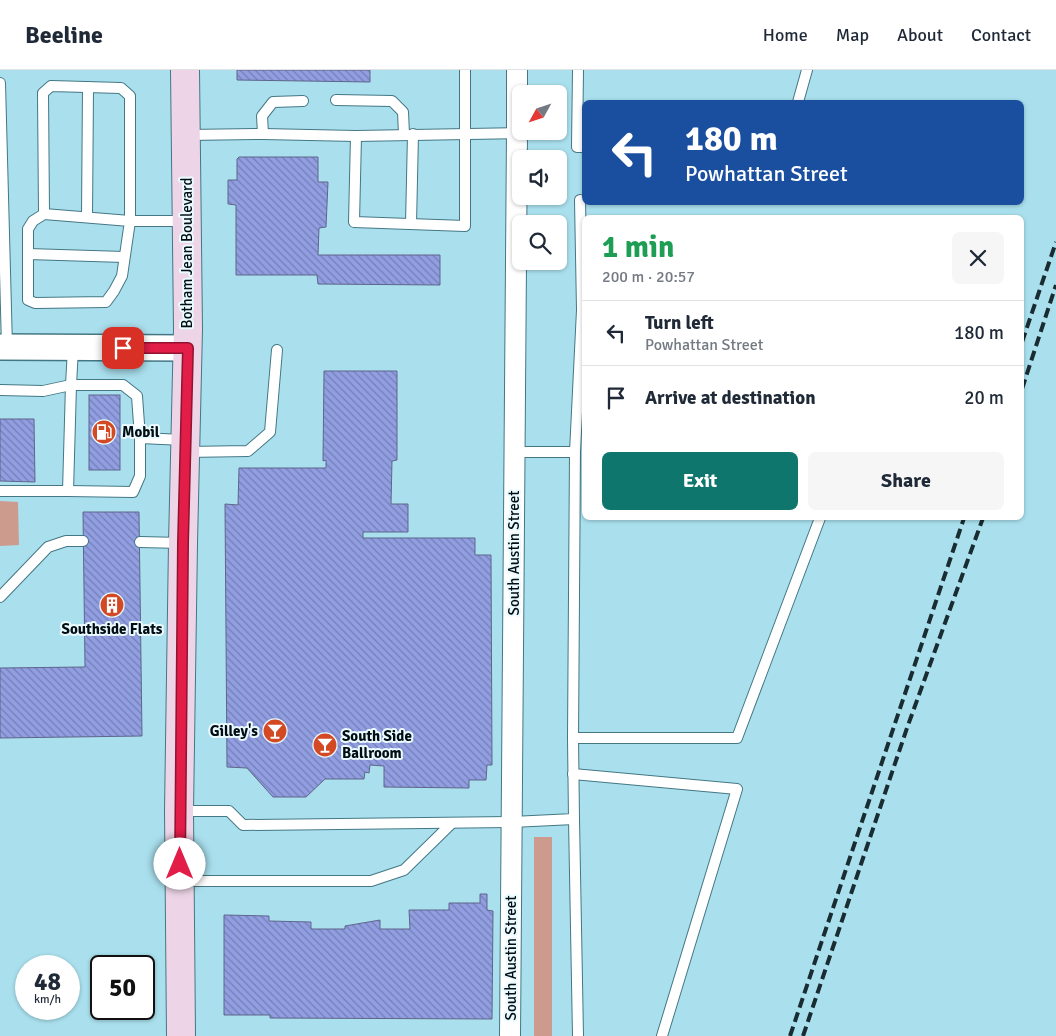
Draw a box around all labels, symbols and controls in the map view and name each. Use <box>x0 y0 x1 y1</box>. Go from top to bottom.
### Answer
text: Beeline <box>25 20 103 50</box>
text: Home <box>763 24 808 46</box>
text: Map <box>836 24 869 46</box>
text: About <box>897 24 943 46</box>
text: Contact <box>971 24 1031 46</box>
north arrow <box>512 85 568 140</box>
map controls <box>512 85 567 270</box>
text: 180 m <box>685 117 778 160</box>
icon: left <box>602 120 667 185</box>
button: sound <box>512 150 567 205</box>
text: Powhattan Street <box>685 160 848 187</box>
street label: Botham Jean Boulevard <box>178 178 196 328</box>
button: search <box>512 215 567 270</box>
text: 1 min <box>602 229 674 266</box>
button: close <box>952 232 1004 284</box>
text: 200 m · 20:57 <box>602 267 695 287</box>
text: Turn left <box>645 311 714 335</box>
icon: left <box>602 319 630 347</box>
text: 180 m <box>954 321 1004 345</box>
pin <box>102 327 144 369</box>
icon: arrive <box>109 334 137 362</box>
text: Powhattan Street <box>645 335 763 355</box>
icon: arrive <box>602 384 630 412</box>
text: Arrive at destination <box>645 386 816 410</box>
text: 20 m <box>964 386 1004 410</box>
fuel station icon: Mobil <box>91 419 117 445</box>
place label: Mobil <box>122 423 160 441</box>
button: Exit <box>602 452 798 510</box>
button: Share <box>808 452 1004 510</box>
street label: South Austin Street <box>505 491 523 615</box>
building icon: Southside Flats <box>99 592 125 618</box>
place label: Southside Flats <box>62 620 163 638</box>
bar icon: Gilley's <box>262 718 288 744</box>
place label: Gilley's <box>210 722 258 740</box>
place label: South Side Ballroom <box>342 727 412 762</box>
bar icon: South Side Ballroom <box>312 732 338 758</box>
position arrow <box>153 837 205 889</box>
street label: South Austin Street <box>502 896 520 1020</box>
speed limit sign: 50 <box>90 955 155 1020</box>
text: 48 <box>34 966 61 997</box>
text: km/h <box>34 992 61 1007</box>

